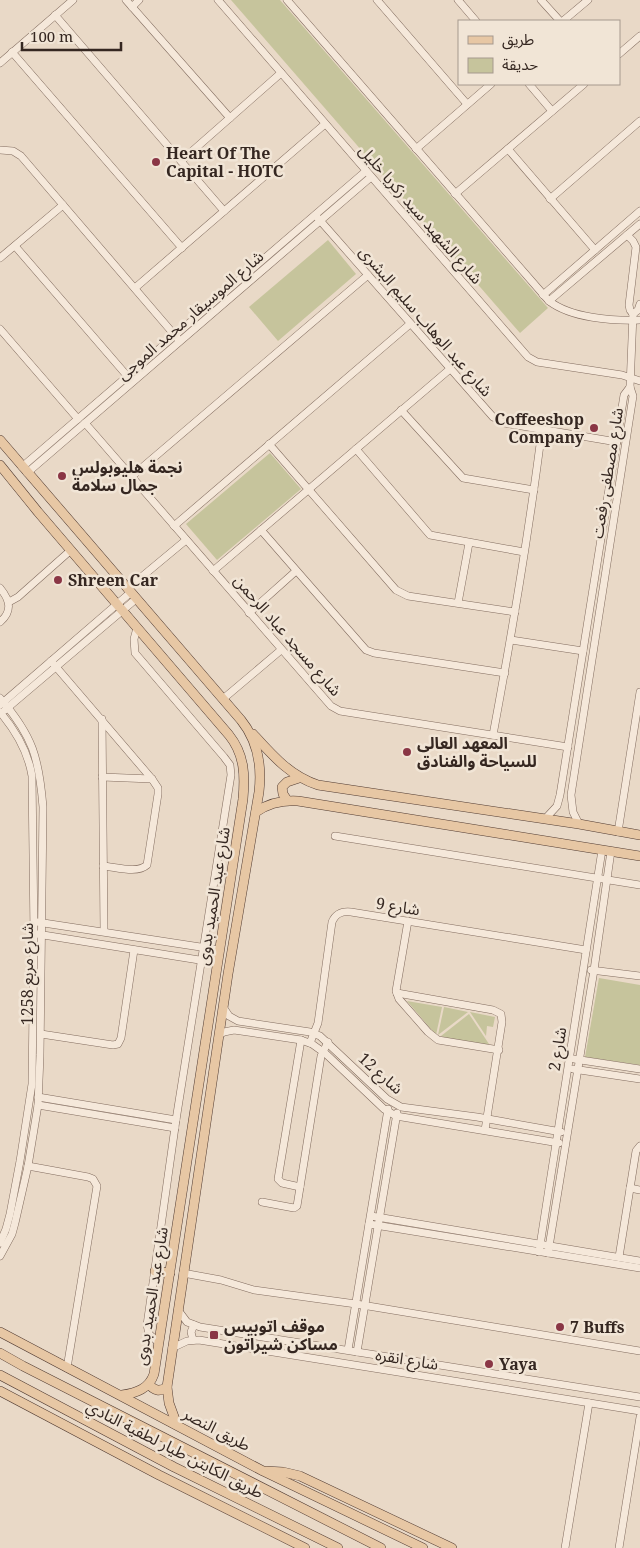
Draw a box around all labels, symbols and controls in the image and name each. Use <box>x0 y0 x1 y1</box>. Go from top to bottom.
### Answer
scale bar <box>22 20 121 52</box>
legend <box>458 20 620 85</box>
text: 100 m <box>30 26 73 46</box>
text: طريق <box>502 29 534 50</box>
text: حديقة <box>502 54 538 74</box>
street label: شارع الشهيد سيد زكريا خليل <box>353 140 488 290</box>
place label: Heart Of The Capital - HOTC <box>166 142 284 182</box>
marker: Heart Of The Capital - HOTC <box>150 156 162 168</box>
street label: شارع عبد الوهاب سليم البشرى <box>353 241 498 402</box>
street label: شارع الموسيقار محمد الموجى <box>112 245 269 386</box>
street label: شارع مصطفى رفعت <box>586 406 630 540</box>
place label: Coffeeshop Company <box>494 408 585 448</box>
marker: Coffeeshop Company <box>588 422 600 434</box>
place label: نجمة هليوبولس جمال سلامة <box>72 456 183 496</box>
marker: نجمة هليوبولس جمال سلامة <box>56 470 68 482</box>
place label: Shreen Car <box>68 569 159 591</box>
street label: شارع مسجد عباد الرحمن <box>228 570 347 702</box>
marker: Shreen Car <box>52 574 64 586</box>
place label: المعهد العالى للسياحة والفنادق <box>417 732 537 772</box>
marker: المعهد العالى للسياحة والفنادق <box>401 746 413 758</box>
street label: شارع عبد الحميد بدوى <box>191 825 237 967</box>
street label: شارع 9 <box>374 892 422 922</box>
street label: شارع مربع 1258 <box>16 923 40 1025</box>
street label: شارع 2 <box>543 1025 573 1073</box>
street label: شارع 12 <box>353 1047 408 1100</box>
street label: شارع عبد الحميد بدوى <box>129 1225 175 1367</box>
place label: موقف اتوبيس مساكن شيراتون <box>224 1315 338 1355</box>
place label: 7 Buffs <box>570 1316 625 1338</box>
marker: 7 Buffs <box>554 1321 566 1333</box>
marker: موقف اتوبيس مساكن شيراتون <box>208 1329 220 1341</box>
street label: شارع انقره <box>374 1343 440 1377</box>
place label: Yaya <box>499 1353 538 1375</box>
marker: Yaya <box>483 1358 495 1370</box>
street label: طريق الكابتن طيار لطفية النادي <box>82 1395 268 1505</box>
street label: طريق النصر <box>178 1402 255 1456</box>

